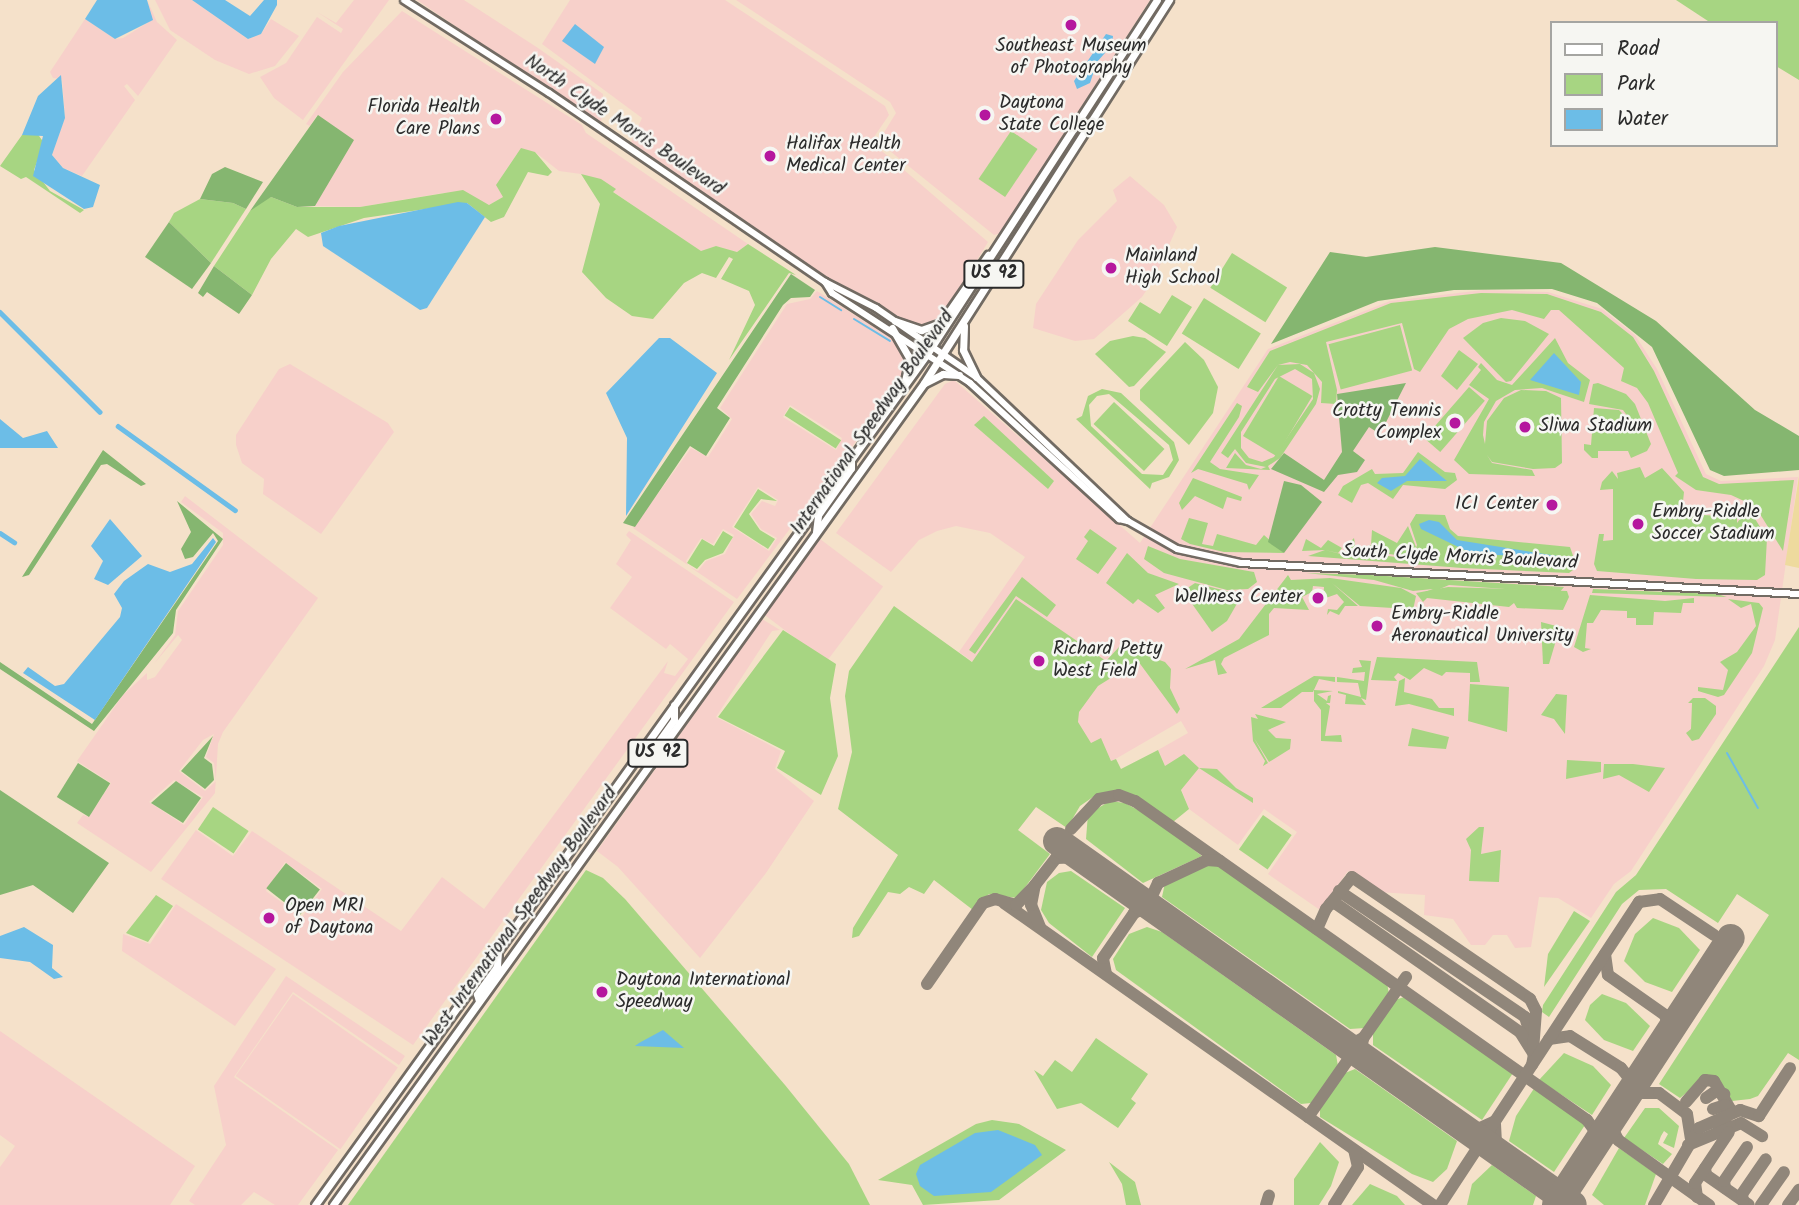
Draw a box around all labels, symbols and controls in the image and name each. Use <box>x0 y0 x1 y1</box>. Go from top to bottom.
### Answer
marker: Southeast Museum of Photography <box>1063 17 1079 33</box>
legend <box>1550 21 1778 147</box>
text: Road <box>1617 33 1659 66</box>
place label: Southeast Museum of Photography <box>996 36 1146 80</box>
street label: North Clyde Morris Boulevard <box>520 51 728 201</box>
text: Park <box>1617 68 1655 101</box>
place label: Daytona State College <box>999 93 1104 137</box>
place label: Florida Health Care Plans <box>368 97 480 141</box>
text: Water <box>1617 103 1668 136</box>
marker: Daytona State College <box>977 107 993 123</box>
marker: Florida Health Care Plans <box>486 109 506 129</box>
place label: Halifax Health Medical Center <box>786 134 905 178</box>
marker: Halifax Health Medical Center <box>760 146 780 166</box>
place label: Mainland High School <box>1125 246 1220 290</box>
road number: US 92 <box>962 260 1026 288</box>
marker: Mainland High School <box>1103 260 1119 276</box>
street label: International Speedway Boulevard <box>787 306 959 540</box>
place label: Crotty Tennis Complex <box>1332 401 1441 445</box>
marker: Crotty Tennis Complex <box>1447 415 1463 431</box>
place label: Sliwa Stadium <box>1539 416 1652 438</box>
marker: Sliwa Stadium <box>1517 419 1533 435</box>
place label: ICI Center <box>1455 494 1538 516</box>
marker: ICI Center <box>1544 497 1560 513</box>
place label: Embry-Riddle Soccer Stadium <box>1652 502 1775 546</box>
marker: Embry-Riddle Soccer Stadium <box>1630 516 1646 532</box>
street label: South Clyde Morris Boulevard <box>1342 540 1578 576</box>
place label: Wellness Center <box>1175 587 1302 609</box>
marker: Wellness Center <box>1308 588 1328 608</box>
place label: Embry-Riddle Aeronautical University <box>1391 604 1573 648</box>
marker: Embry-Riddle Aeronautical University <box>1369 618 1385 634</box>
place label: Richard Petty West Field <box>1053 639 1162 683</box>
marker: Richard Petty West Field <box>1031 653 1047 669</box>
road number: US 92 <box>626 738 690 768</box>
street label: West International Speedway Boulevard <box>419 783 623 1051</box>
place label: Open MRI of Daytona <box>285 896 373 940</box>
marker: Open MRI of Daytona <box>259 908 279 928</box>
place label: Daytona International Speedway <box>616 970 790 1014</box>
marker: Daytona International Speedway <box>594 984 610 1000</box>

